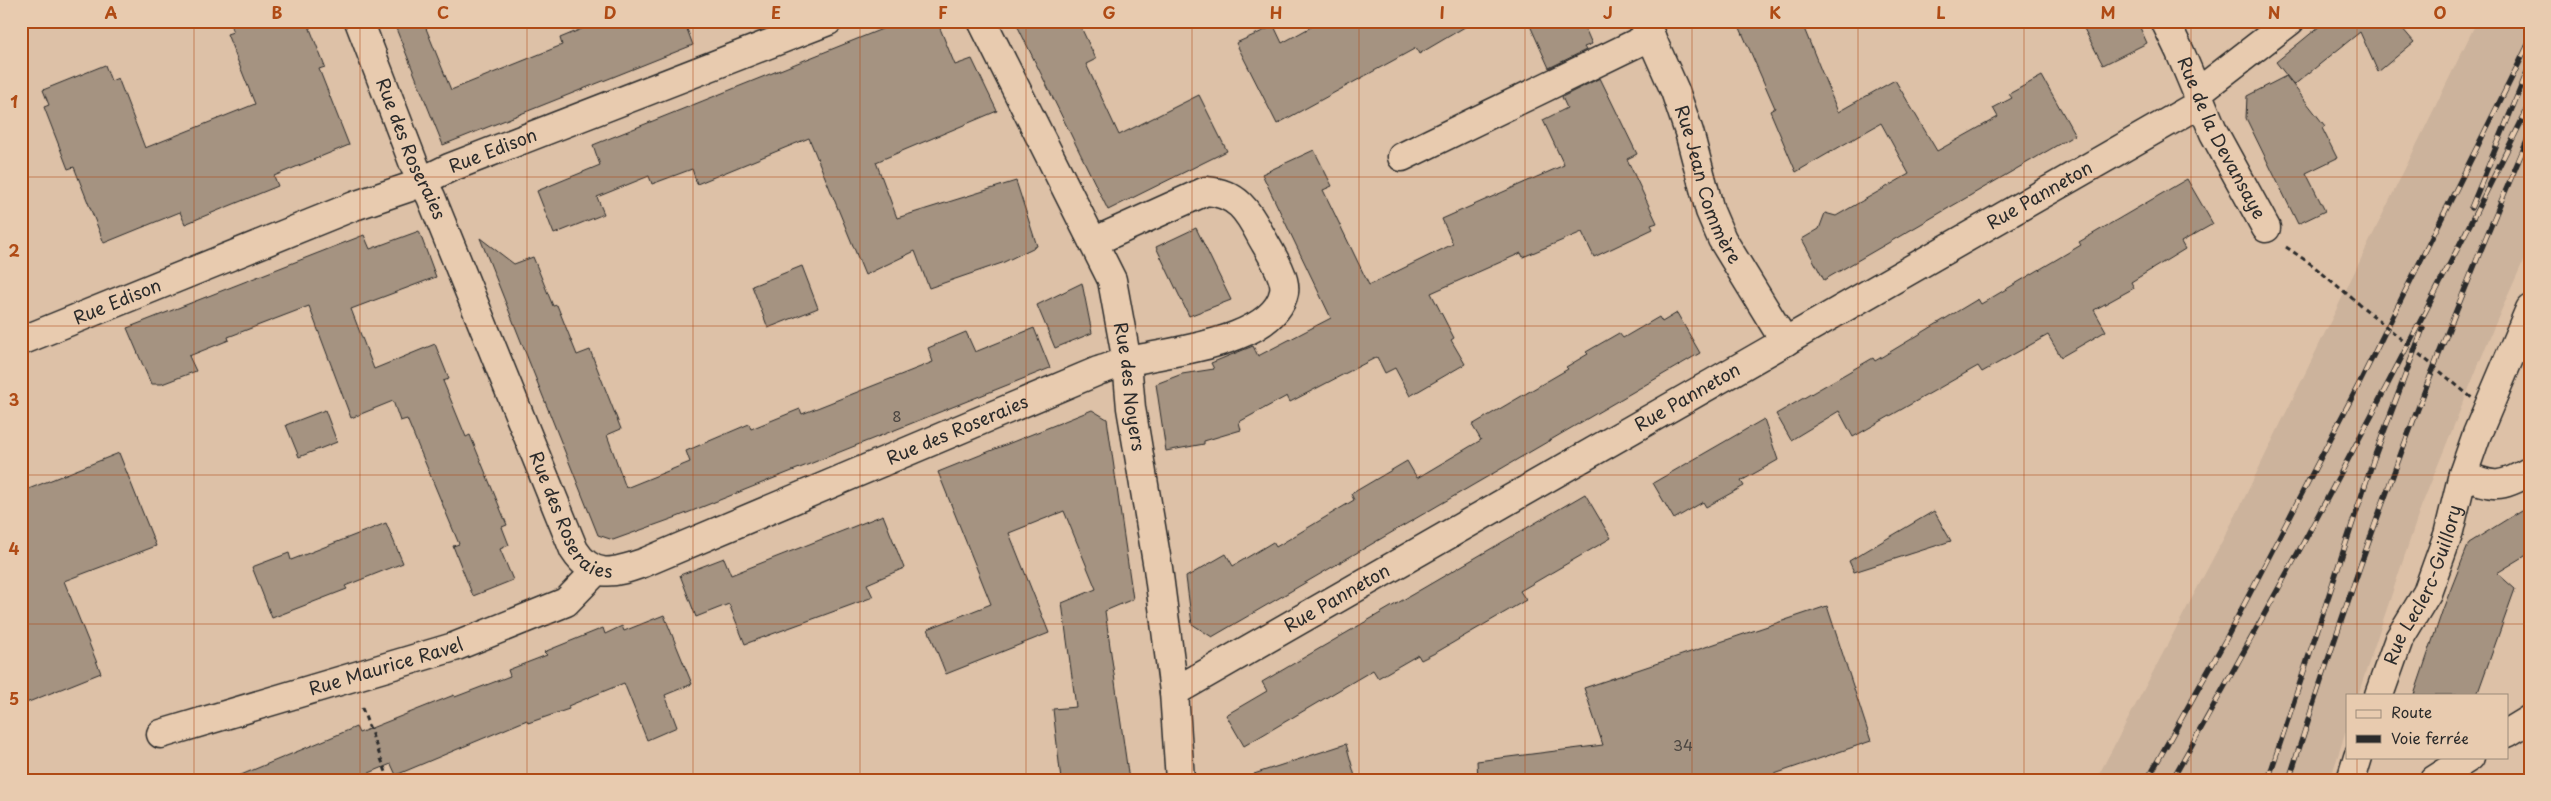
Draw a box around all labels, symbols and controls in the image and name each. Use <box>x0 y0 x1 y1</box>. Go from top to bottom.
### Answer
text: A <box>105 0 118 24</box>
text: B <box>272 0 283 24</box>
text: C <box>437 0 449 24</box>
text: D <box>604 0 616 24</box>
text: E <box>771 0 781 24</box>
text: F <box>938 0 948 24</box>
text: G <box>1102 0 1116 24</box>
text: H <box>1270 0 1282 24</box>
text: I <box>1439 0 1445 24</box>
text: J <box>1603 0 1613 24</box>
text: K <box>1769 0 1781 24</box>
text: L <box>1936 0 1946 24</box>
text: M <box>2100 0 2116 24</box>
text: N <box>2268 0 2280 24</box>
text: O <box>2434 0 2447 24</box>
street label: Rue de la Devansaye <box>2171 52 2274 224</box>
street label: Rue des Roseraies <box>370 74 454 223</box>
text: 1 <box>10 89 18 113</box>
street label: Rue Jean Commère <box>1669 101 1749 269</box>
street label: Rue Edison <box>444 120 540 179</box>
street label: Rue Panneton <box>1981 153 2097 235</box>
text: 2 <box>8 238 20 262</box>
street label: Rue Edison <box>69 271 165 330</box>
street label: Rue des Noyers <box>1108 320 1153 453</box>
street label: Rue Panneton <box>1629 355 1745 437</box>
text: 3 <box>9 387 19 411</box>
street label: Rue des Roseraies <box>882 387 1032 471</box>
house number: 8 <box>892 404 902 427</box>
street label: Rue des Roseraies <box>523 447 612 584</box>
street label: Rue Leclerc-Guillory <box>2376 502 2467 668</box>
text: 4 <box>9 536 20 560</box>
street label: Rue Panneton <box>1278 556 1394 638</box>
street label: Rue Maurice Ravel <box>305 630 467 701</box>
text: 5 <box>9 686 19 710</box>
legend <box>2346 694 2508 758</box>
text: Route <box>2391 700 2432 723</box>
text: Voie ferrée <box>2391 726 2469 749</box>
house number: 34 <box>1673 733 1693 756</box>

